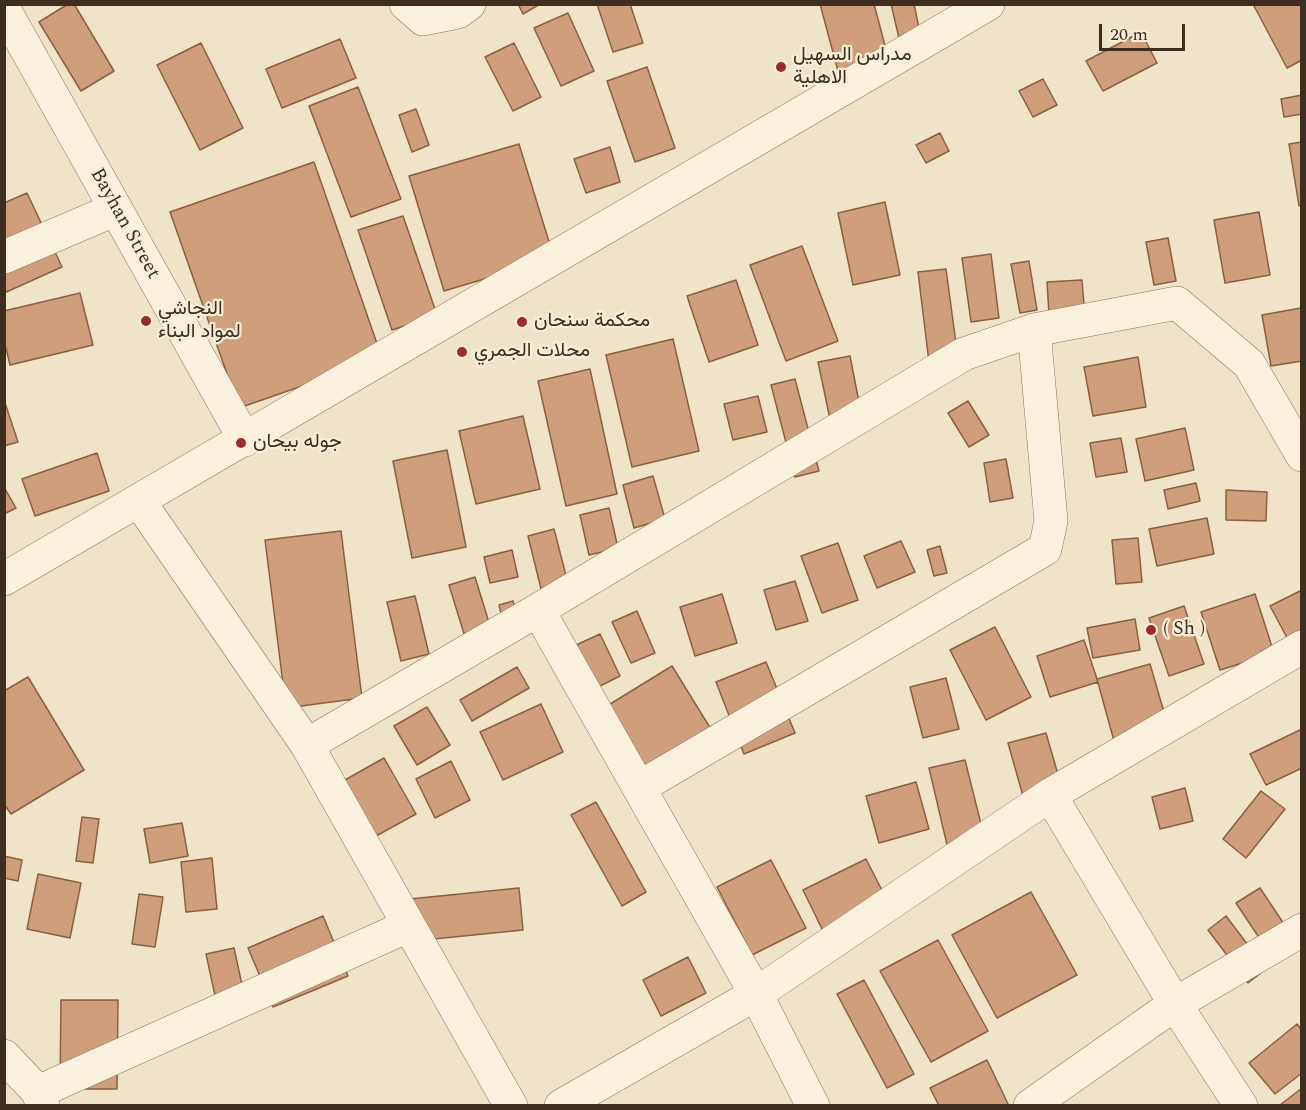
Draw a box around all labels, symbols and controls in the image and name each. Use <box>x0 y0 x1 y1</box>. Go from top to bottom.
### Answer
scale bar <box>1102 12 1188 50</box>
text: 20 m <box>1110 21 1148 48</box>
place label: مدراس السهيل الاهلية <box>793 44 912 91</box>
marker: مدراس السهيل الاهلية <box>774 60 788 74</box>
street label: Bayhan Street <box>84 164 164 284</box>
place label: النجاشي لمواد البناء <box>158 298 241 345</box>
place label: محكمة سنحان <box>534 310 650 334</box>
marker: النجاشي لمواد البناء <box>139 314 153 328</box>
marker: محكمة سنحان <box>515 315 529 329</box>
place label: محلات الجمري <box>474 340 590 364</box>
marker: محلات الجمري <box>455 345 469 359</box>
place label: جوله بيحان <box>253 431 342 455</box>
marker: جوله بيحان <box>234 436 248 450</box>
place label: ( Sh ) <box>1163 618 1205 642</box>
marker: ( Sh ) <box>1144 623 1158 637</box>

